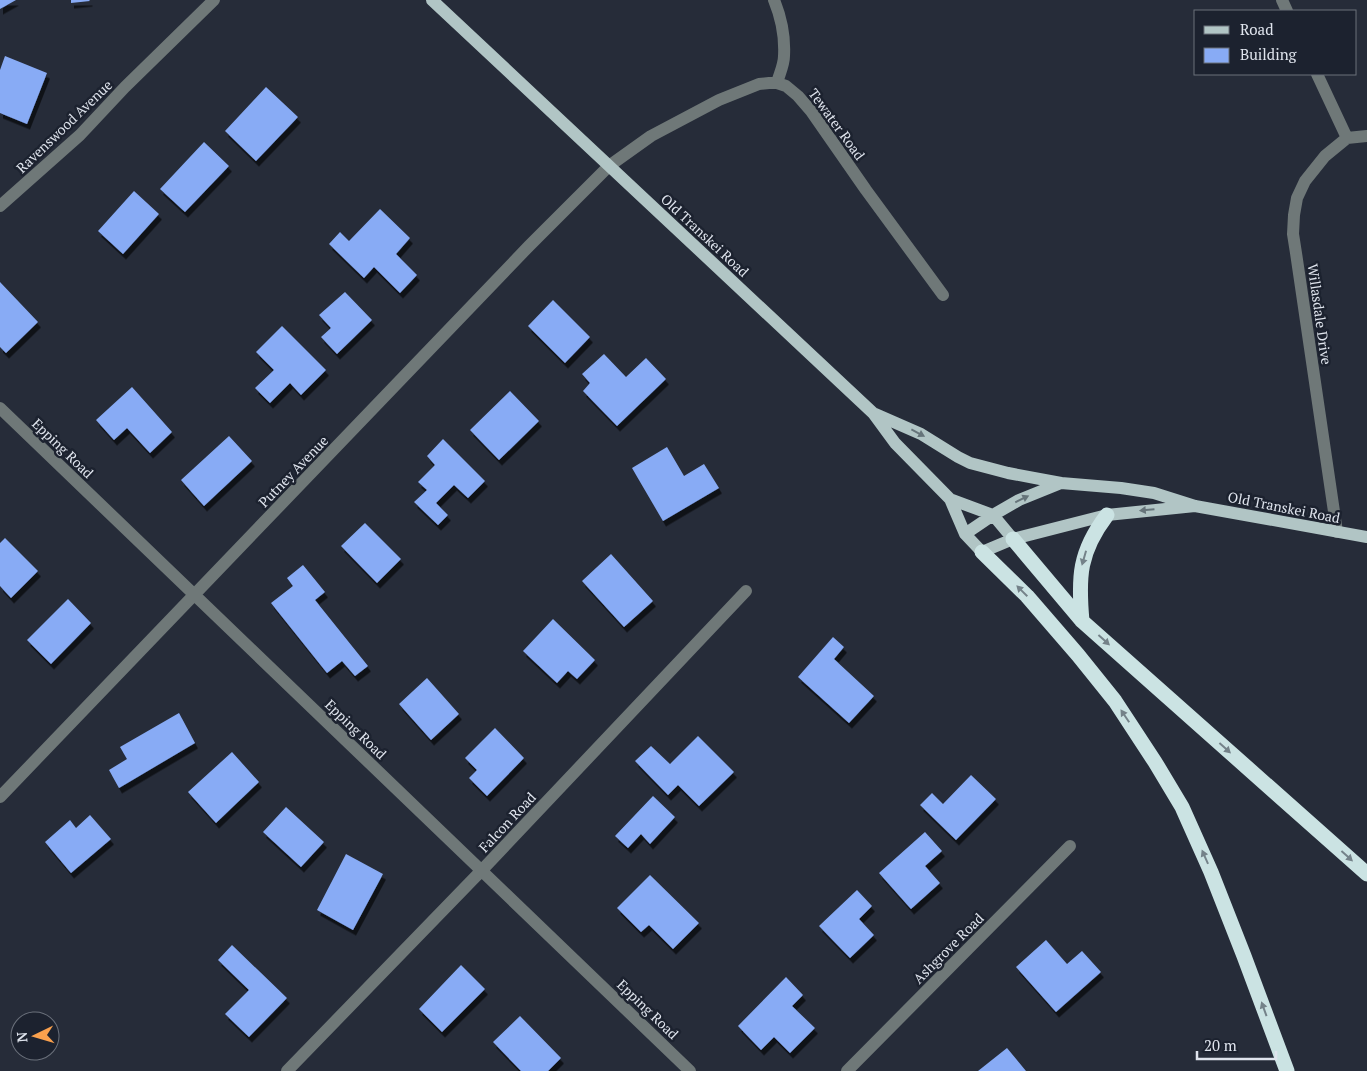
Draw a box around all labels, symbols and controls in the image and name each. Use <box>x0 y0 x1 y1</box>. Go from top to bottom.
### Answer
legend <box>1194 10 1357 75</box>
text: Road <box>1240 19 1273 39</box>
text: Building <box>1240 44 1298 64</box>
street label: Ravenswood Avenue <box>12 75 116 177</box>
street label: Tewater Road <box>805 84 870 164</box>
street label: Old Transkei Road <box>657 189 753 281</box>
street label: Willasdale Drive <box>1304 262 1336 366</box>
street label: Epping Road <box>28 414 98 482</box>
one-way arrow <box>910 429 925 437</box>
street label: Putney Avenue <box>254 431 332 511</box>
street label: Old Transkei Road <box>1226 487 1342 527</box>
one-way arrow <box>1015 495 1029 503</box>
one-way arrow <box>1138 506 1154 514</box>
one-way arrow <box>1080 551 1088 566</box>
one-way arrow <box>1016 585 1028 597</box>
one-way arrow <box>1097 634 1109 646</box>
street label: Epping Road <box>321 695 391 763</box>
one-way arrow <box>1120 710 1130 723</box>
one-way arrow <box>1219 742 1231 754</box>
street label: Falcon Road <box>474 788 540 856</box>
one-way arrow <box>1200 850 1208 864</box>
one-way arrow <box>1340 850 1352 862</box>
street label: Ashgrove Road <box>909 908 988 987</box>
street label: Epping Road <box>613 975 683 1043</box>
one-way arrow <box>1260 1001 1268 1016</box>
north arrow <box>10 1011 60 1061</box>
scale bar <box>1197 1028 1276 1060</box>
text: N <box>12 1031 31 1043</box>
text: 20 m <box>1204 1035 1237 1055</box>

